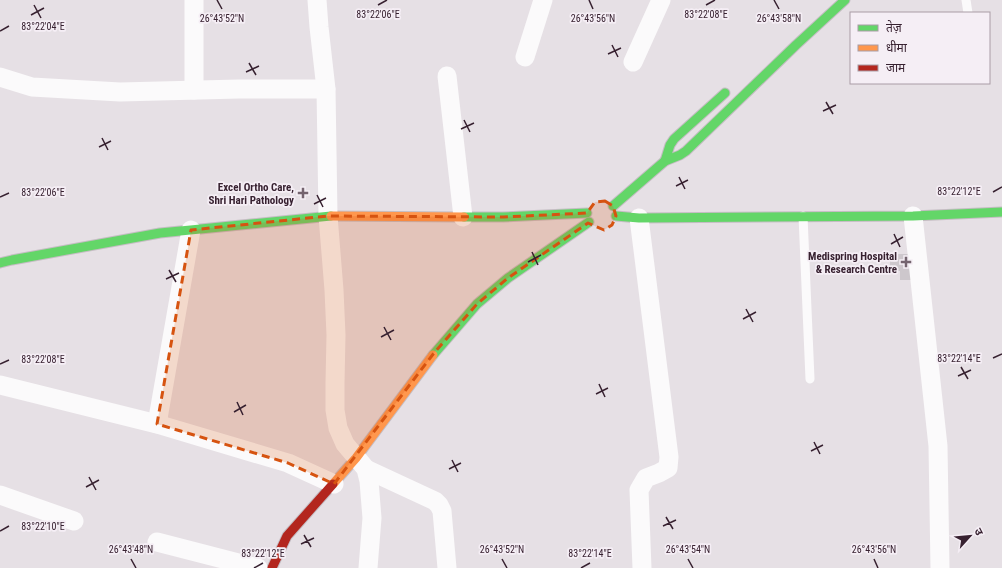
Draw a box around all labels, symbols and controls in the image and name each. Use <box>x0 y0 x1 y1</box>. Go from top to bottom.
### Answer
text: 83°22'06"E <box>356 9 400 20</box>
text: 83°22'08"E <box>684 9 728 20</box>
legend <box>850 12 990 84</box>
text: 26°43'52"N <box>200 13 244 24</box>
text: 26°43'56"N <box>571 13 615 24</box>
text: 26°43'58"N <box>757 13 801 24</box>
text: तेज़ <box>886 20 903 35</box>
text: 83°22'04"E <box>21 21 65 32</box>
text: धीमा <box>886 40 908 55</box>
text: जाम <box>886 61 906 75</box>
place label: Excel Ortho Care, Shri Hari Pathology <box>209 181 294 207</box>
text: 83°22'12"E <box>937 186 981 197</box>
text: 83°22'06"E <box>21 187 65 198</box>
marker: Excel Ortho Care, Shri Hari Pathology <box>297 187 309 199</box>
place label: Medispring Hospital & Research Centre <box>808 250 897 276</box>
marker: Medispring Hospital & Research Centre <box>900 256 912 268</box>
text: 83°22'14"E <box>937 353 981 364</box>
text: 83°22'08"E <box>21 354 65 365</box>
north arrow <box>950 516 990 556</box>
text: 83°22'10"E <box>21 521 65 532</box>
text: उ <box>971 526 986 538</box>
text: 26°43'48"N <box>109 544 153 555</box>
text: 26°43'52"N <box>480 544 524 555</box>
text: 26°43'54"N <box>666 544 710 555</box>
text: 26°43'56"N <box>852 544 896 555</box>
text: 83°22'12"E <box>241 548 285 559</box>
text: 83°22'14"E <box>568 548 612 559</box>

